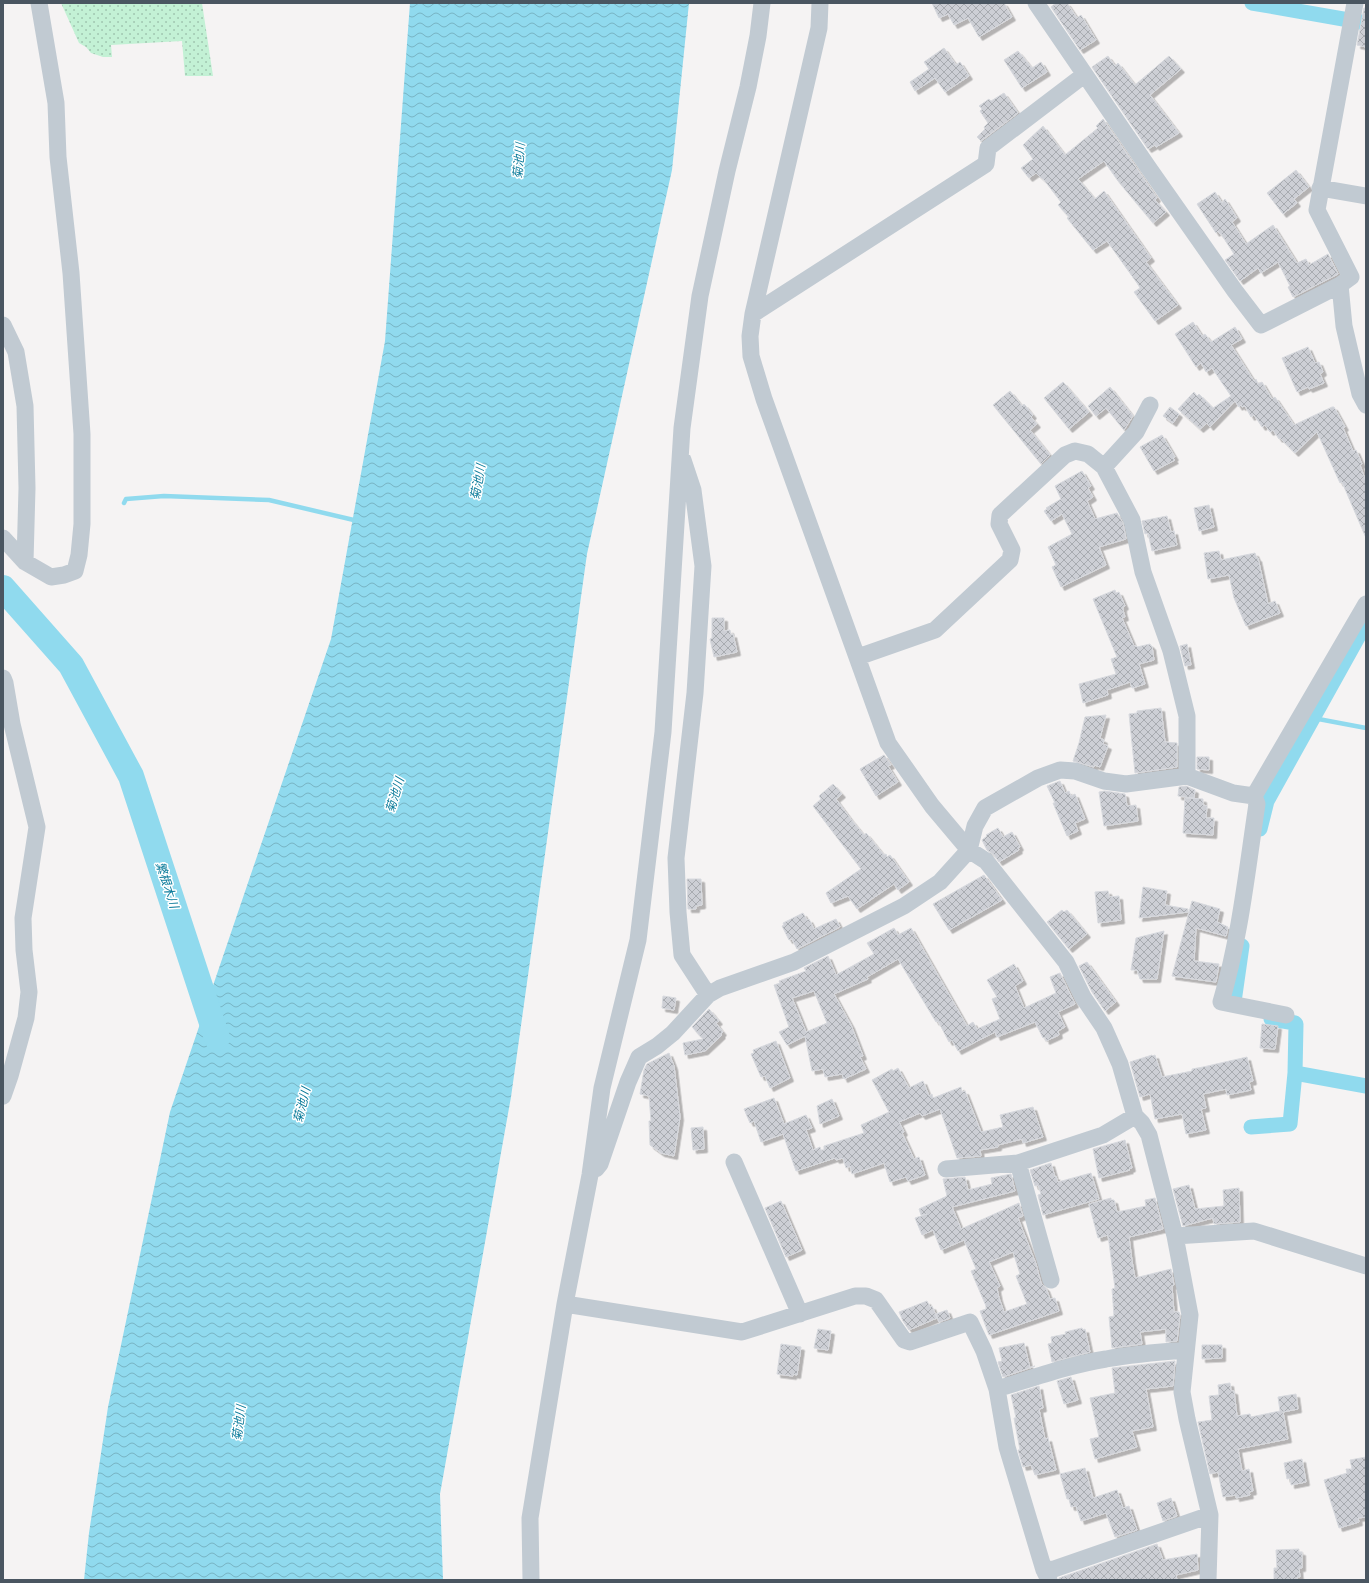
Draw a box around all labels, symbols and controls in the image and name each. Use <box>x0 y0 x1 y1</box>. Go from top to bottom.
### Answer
water label: 菊池川 <box>509 140 530 180</box>
water label: 菊池川 <box>467 461 490 501</box>
water label: 菊池川 <box>382 774 409 815</box>
water label: 繁根木川 <box>151 860 183 913</box>
water label: 菊池川 <box>290 1084 316 1125</box>
water label: 菊池川 <box>229 1402 250 1442</box>

